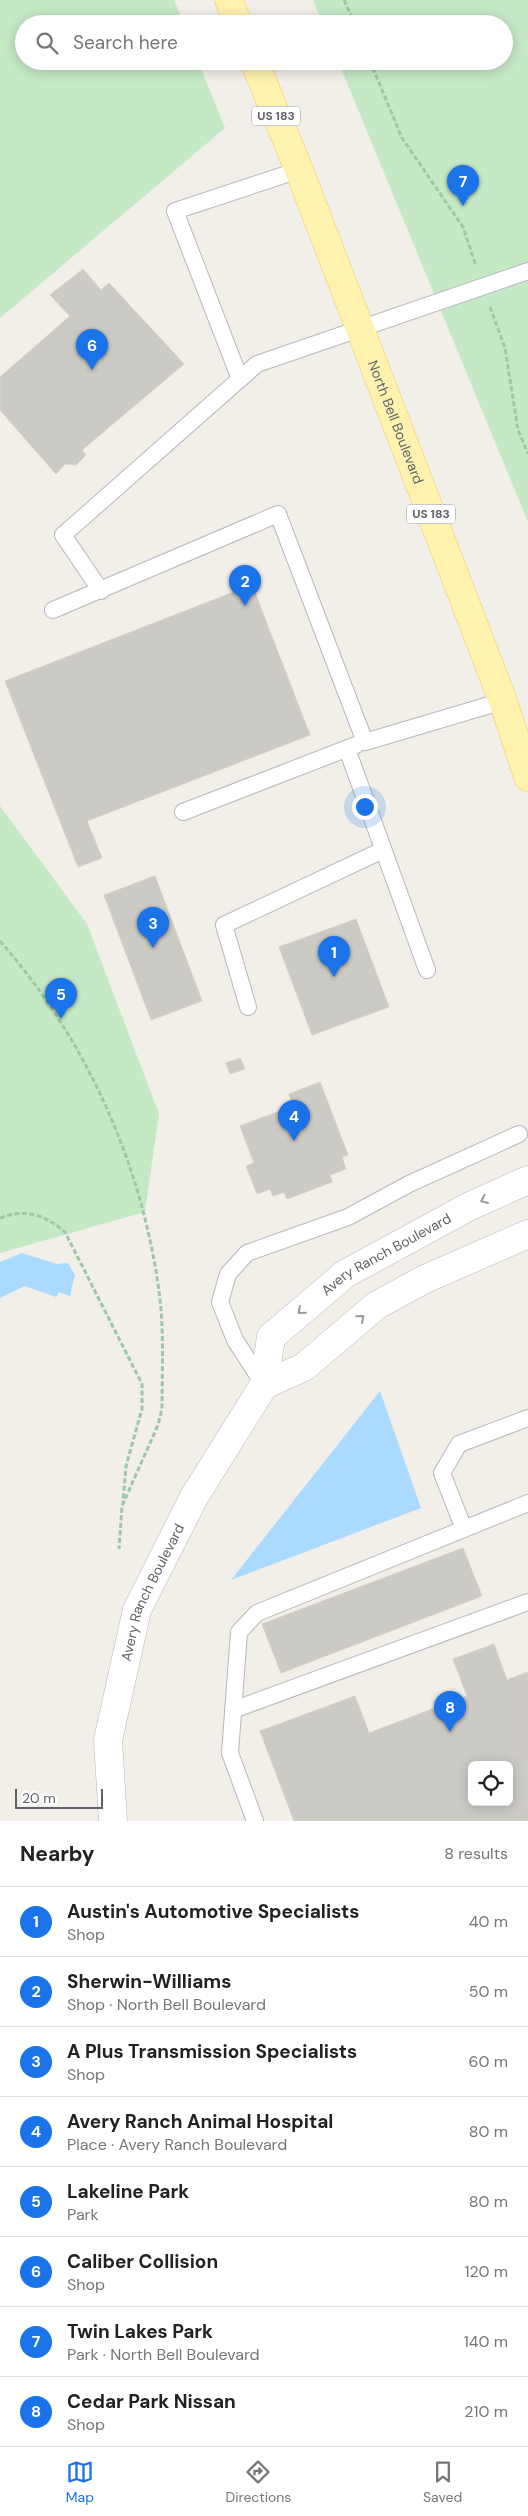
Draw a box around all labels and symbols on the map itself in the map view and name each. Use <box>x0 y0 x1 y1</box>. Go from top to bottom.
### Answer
road number: US 183 <box>252 106 300 125</box>
pin: 7 <box>447 165 479 206</box>
pin: 6 <box>76 329 108 370</box>
street label: North Bell Boulevard <box>364 358 428 486</box>
road number: US 183 <box>407 504 455 524</box>
pin: 2 <box>229 565 261 606</box>
your location <box>352 794 378 820</box>
pin: 3 <box>137 907 169 948</box>
pin: 1 <box>318 936 350 977</box>
pin: 5 <box>45 978 77 1019</box>
pin: 4 <box>278 1100 310 1141</box>
one-way arrow <box>480 1193 489 1204</box>
street label: Avery Ranch Boulevard <box>317 1209 454 1299</box>
one-way arrow <box>298 1306 307 1314</box>
one-way arrow <box>355 1316 364 1324</box>
street label: Avery Ranch Boulevard <box>117 1521 188 1663</box>
pin: 8 <box>434 1691 466 1732</box>
scale bar <box>15 1786 102 1809</box>

